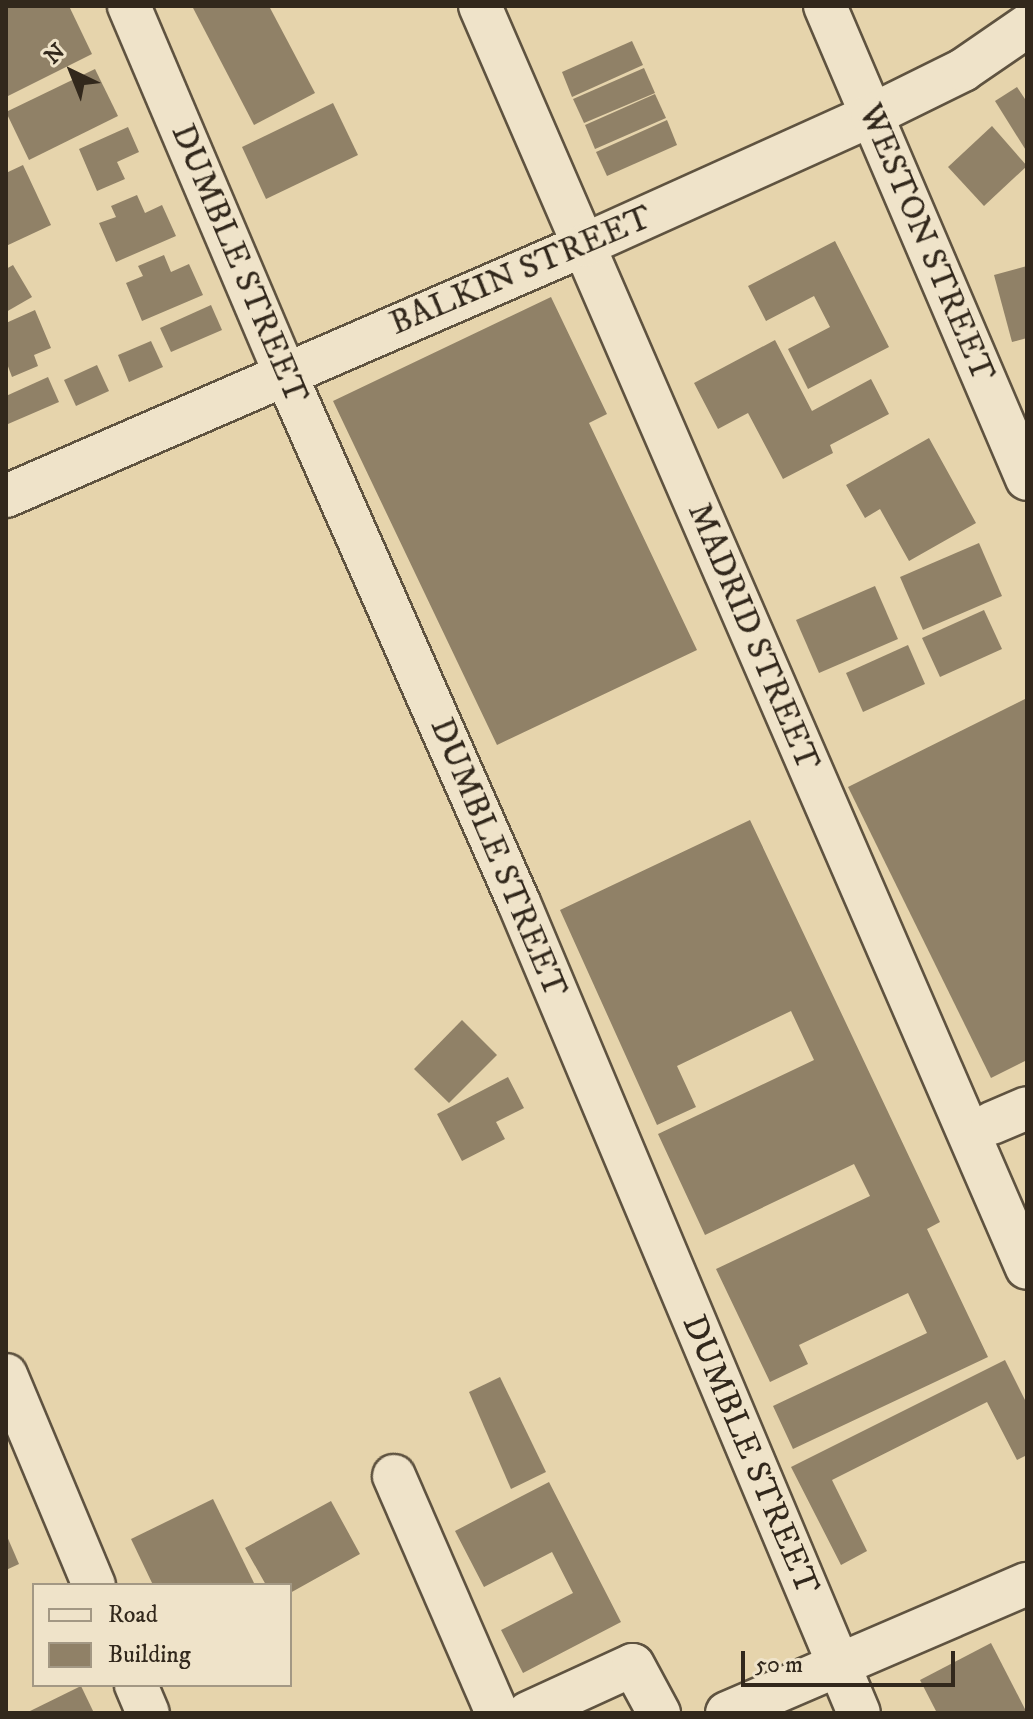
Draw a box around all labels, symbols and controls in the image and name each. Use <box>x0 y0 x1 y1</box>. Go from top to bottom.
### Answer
north arrow <box>32 32 112 112</box>
text: N <box>39 38 71 70</box>
street label: WESTON STREET <box>849 98 1003 388</box>
street label: DUMBLE STREET <box>162 118 316 410</box>
street label: BALKIN STREET <box>384 197 658 345</box>
street label: MADRID STREET <box>678 497 828 777</box>
street label: DUMBLE STREET <box>421 712 575 1004</box>
street label: DUMBLE STREET <box>673 1309 827 1601</box>
legend <box>32 1583 292 1687</box>
text: Road <box>108 1600 158 1630</box>
scale bar <box>745 1635 959 1685</box>
text: Building <box>108 1640 191 1670</box>
text: 50 m <box>755 1650 803 1680</box>

